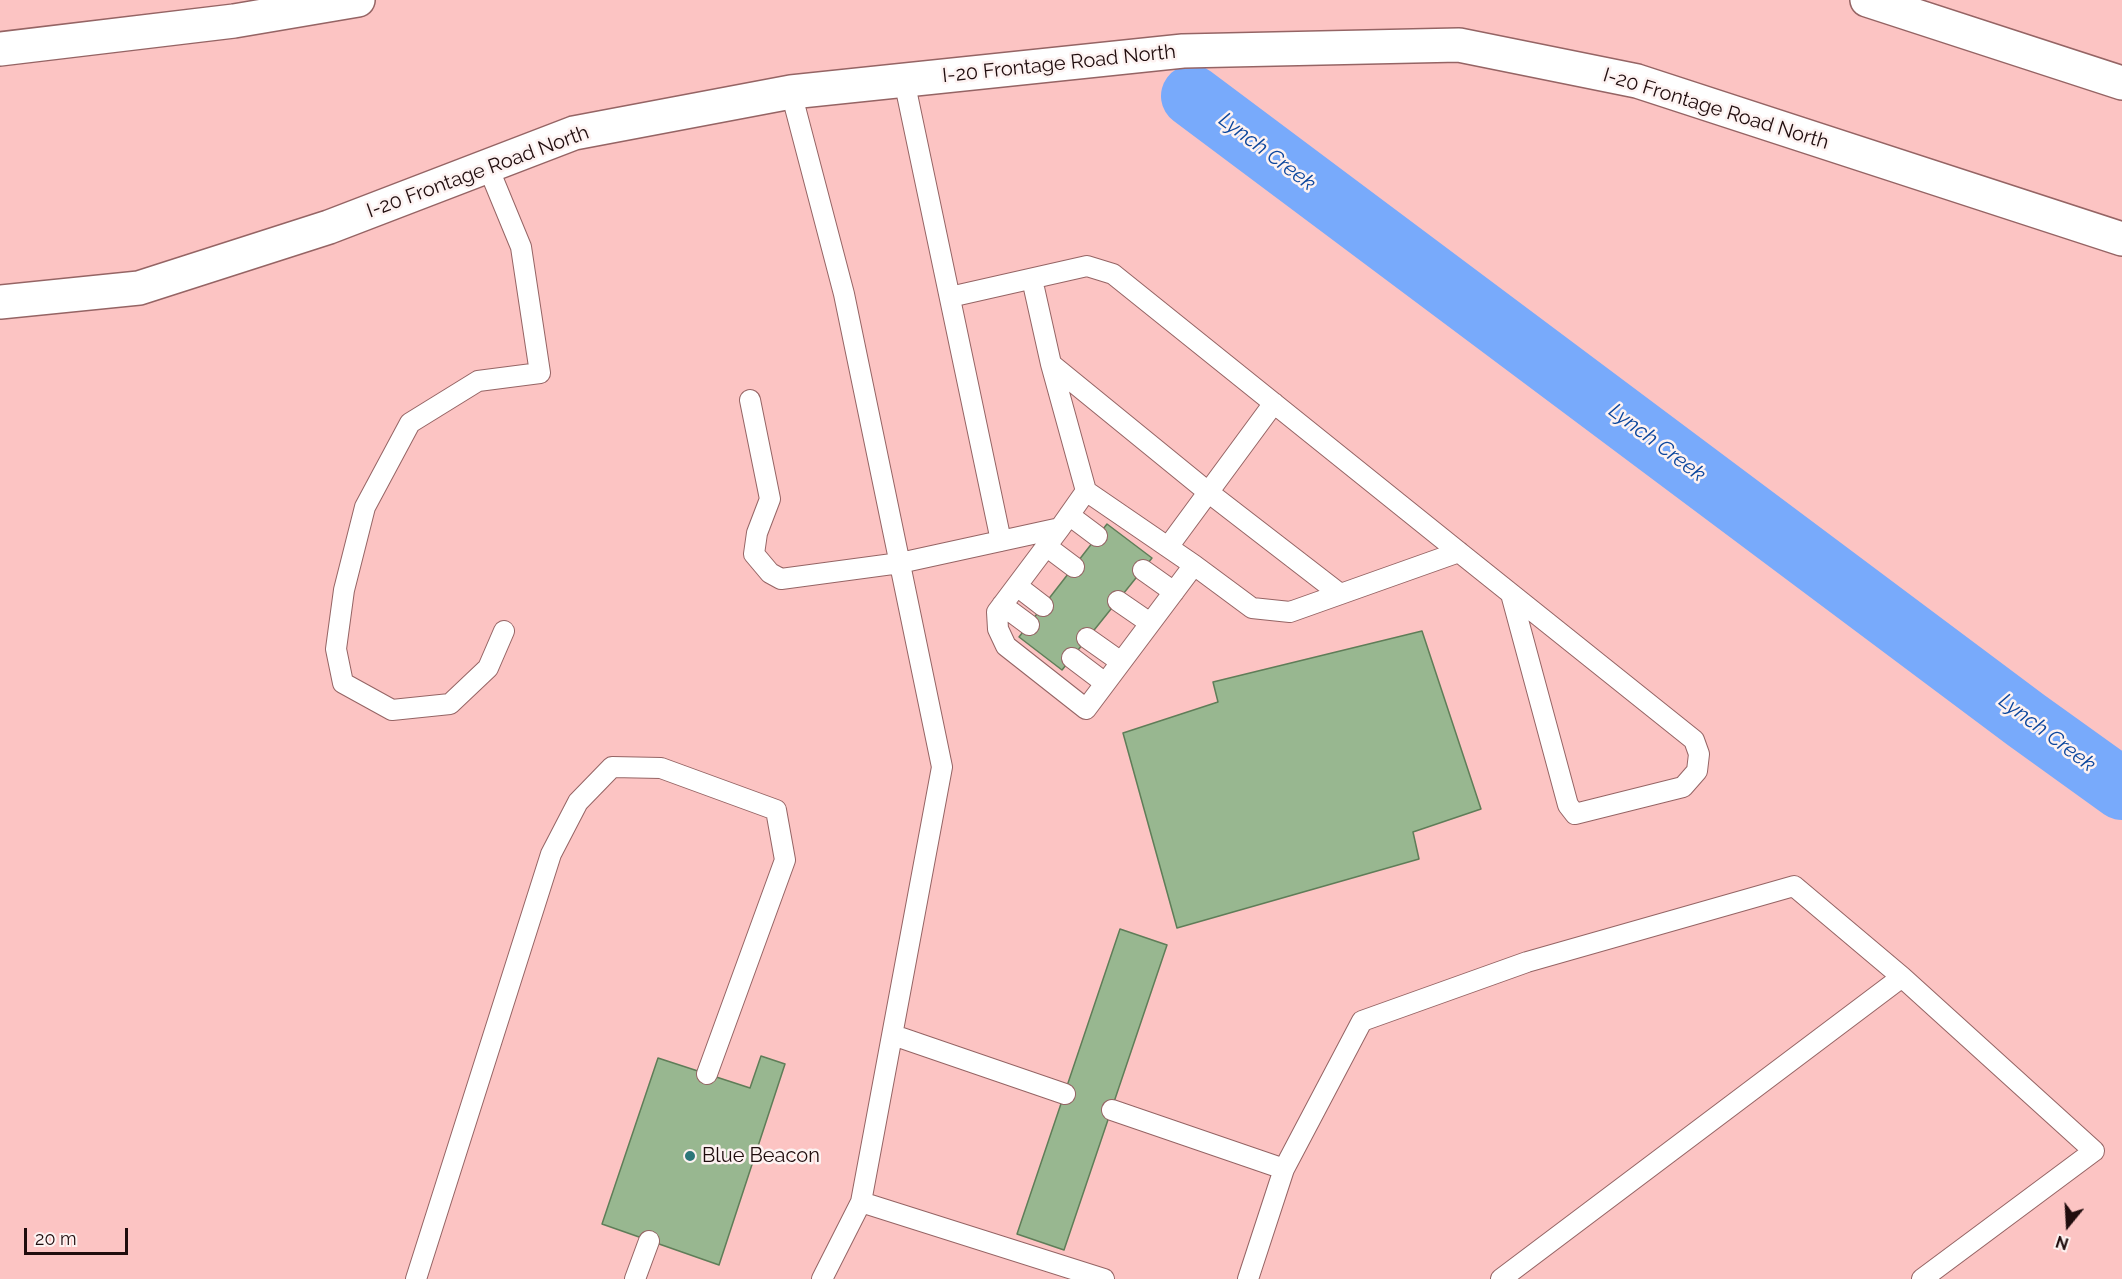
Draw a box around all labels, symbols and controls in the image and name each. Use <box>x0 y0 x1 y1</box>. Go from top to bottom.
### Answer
street label: I-20 Frontage Road North <box>941 40 1177 88</box>
street label: I-20 Frontage Road North <box>1600 63 1832 155</box>
water label: Lynch Creek <box>1214 108 1320 196</box>
street label: I-20 Frontage Road North <box>364 121 592 223</box>
water label: Lynch Creek <box>1604 399 1710 487</box>
water label: Lynch Creek <box>1994 689 2100 777</box>
place label: Blue Beacon <box>702 1144 820 1168</box>
marker: Blue Beacon <box>683 1149 697 1163</box>
north arrow <box>2038 1195 2098 1255</box>
scale bar <box>27 1216 130 1254</box>
text: 20 m <box>35 1228 77 1249</box>
text: N <box>2054 1232 2071 1254</box>

